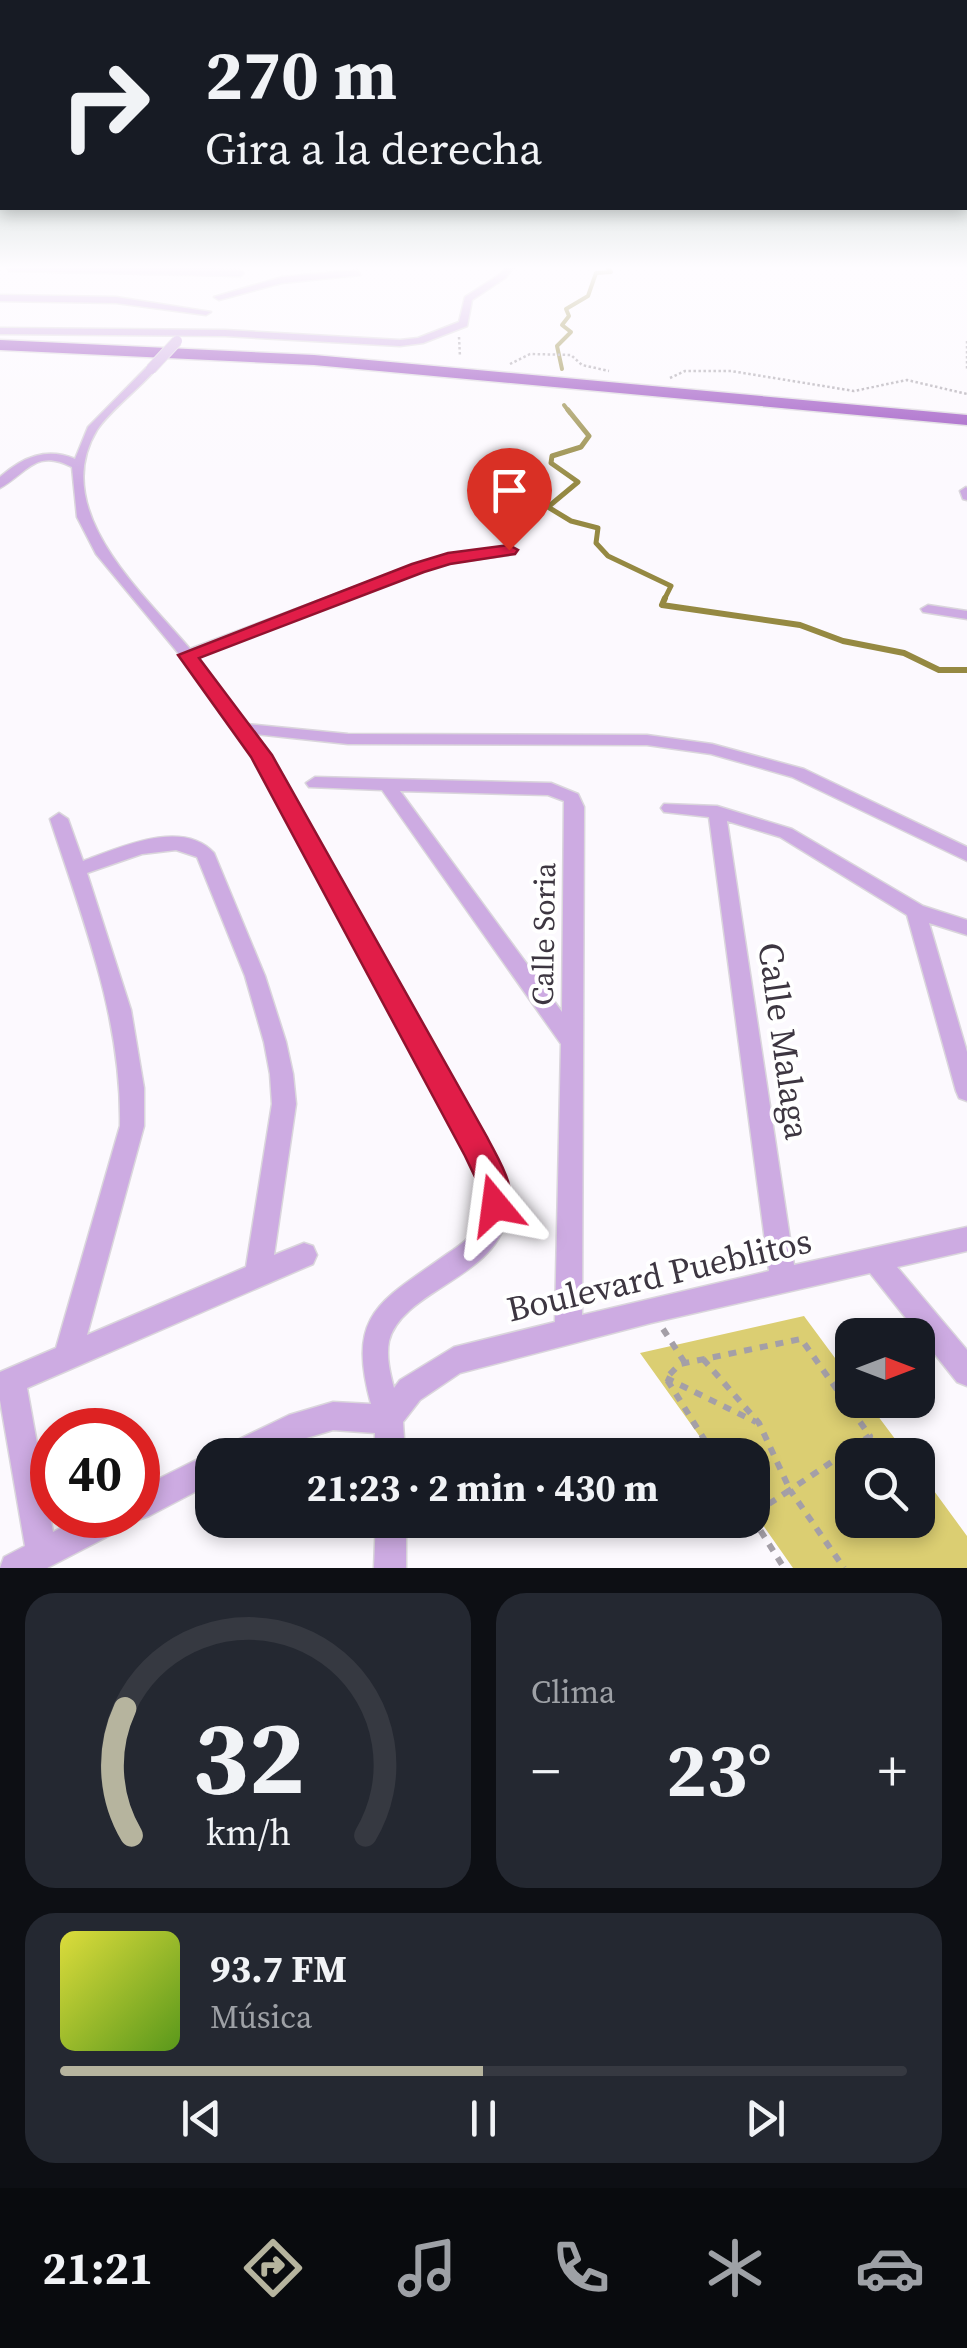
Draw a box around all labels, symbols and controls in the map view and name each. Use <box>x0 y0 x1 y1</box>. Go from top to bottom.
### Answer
text: 270 m <box>205 26 397 122</box>
icon: right <box>40 40 170 170</box>
text: Gira a la derecha <box>205 117 542 179</box>
pin <box>467 448 552 551</box>
icon: arrive <box>482 463 537 518</box>
street label: Calle Soria <box>522 861 565 1006</box>
street label: Calle Malaga <box>746 939 822 1143</box>
position arrow <box>443 1153 547 1257</box>
street label: Boulevard Pueblitos <box>502 1217 816 1333</box>
north arrow <box>835 1318 935 1418</box>
map controls <box>835 1318 935 1538</box>
speed limit sign: 40 <box>30 1408 160 1538</box>
button: search <box>835 1438 935 1538</box>
text: 21:23 · 2 min · 430 m <box>306 1462 659 1514</box>
text: Clima <box>531 1670 615 1714</box>
text: 32 <box>192 1685 304 1828</box>
text: 23° <box>666 1718 772 1821</box>
text: − <box>531 1733 560 1808</box>
text: + <box>878 1733 907 1808</box>
text: km/h <box>205 1808 291 1857</box>
text: 93.7 FM <box>210 1943 347 1995</box>
text: Música <box>210 1995 312 2039</box>
icon: previous <box>174 2091 229 2146</box>
icon: pause <box>456 2091 511 2146</box>
icon: next <box>738 2091 793 2146</box>
icon: directions <box>238 2233 308 2303</box>
icon: music <box>392 2233 462 2303</box>
icon: phone <box>546 2233 616 2303</box>
icon: climate <box>700 2233 770 2303</box>
icon: car <box>855 2233 925 2303</box>
text: 21:21 <box>42 2237 153 2299</box>

